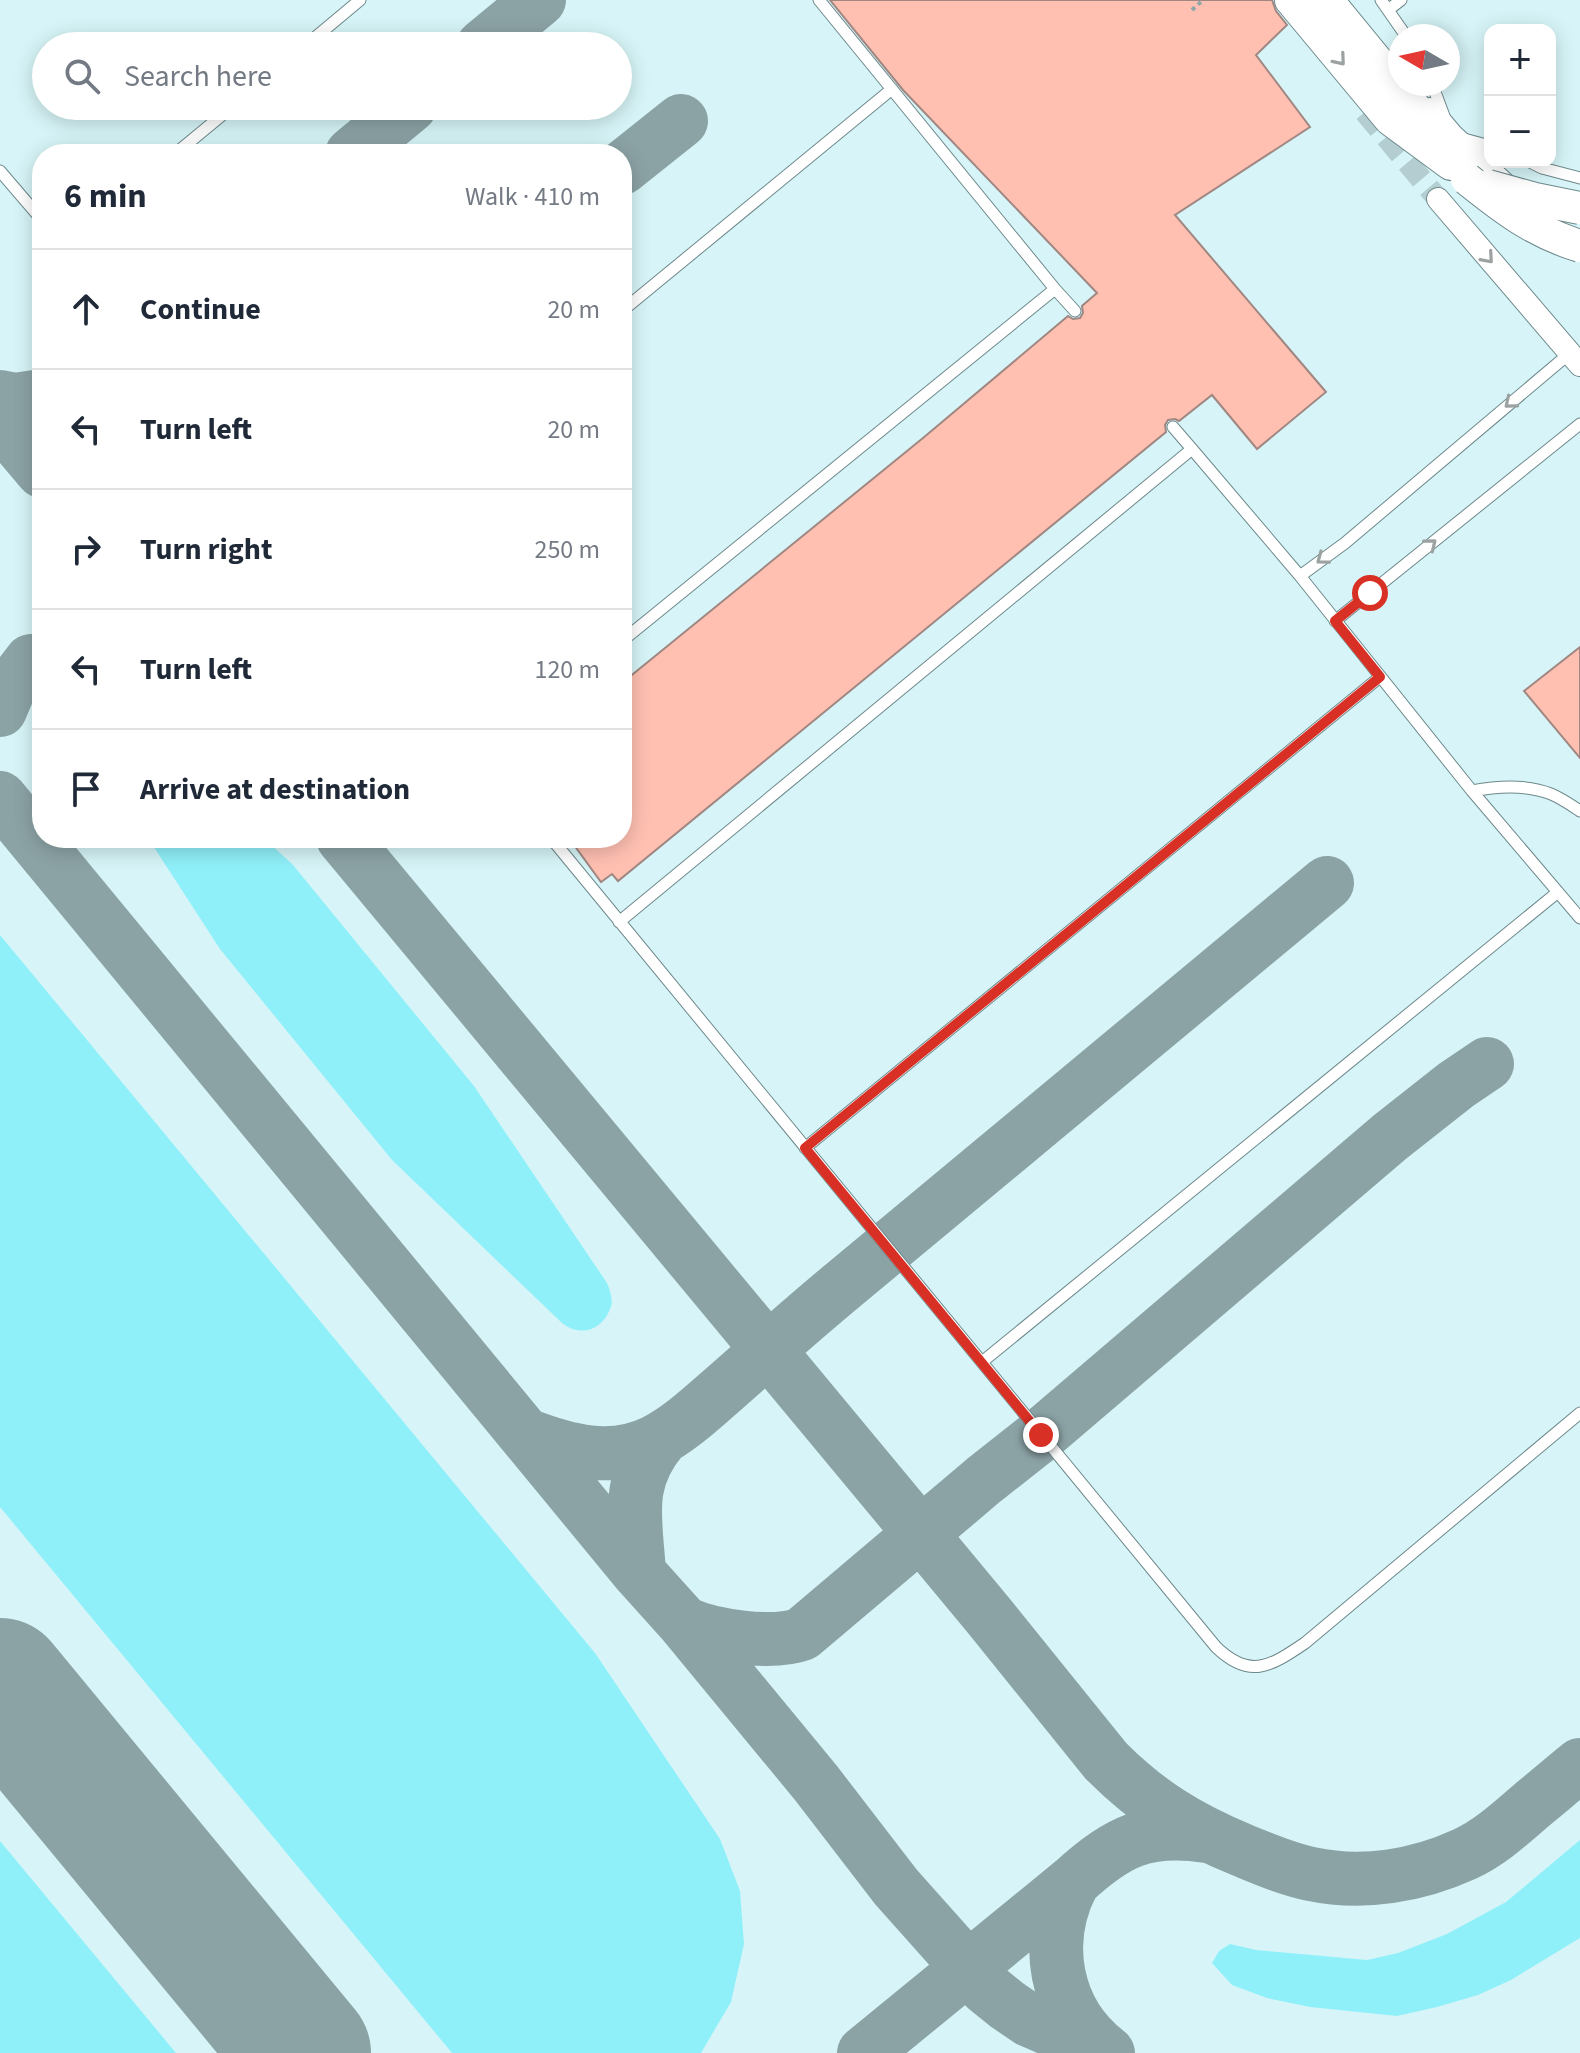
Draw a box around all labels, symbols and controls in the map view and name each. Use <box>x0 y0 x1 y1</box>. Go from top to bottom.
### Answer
north arrow <box>1388 24 1460 96</box>
map controls <box>1484 24 1556 168</box>
button: + <box>1484 24 1556 96</box>
search box <box>32 32 632 120</box>
one-way arrow <box>1331 51 1345 66</box>
icon: search <box>60 54 104 98</box>
text: Search here <box>124 55 272 98</box>
button: − <box>1484 96 1556 168</box>
text: 6 min <box>64 172 147 221</box>
text: Walk · 410 m <box>465 178 600 215</box>
one-way arrow <box>1479 249 1493 264</box>
icon: ahead <box>64 287 108 331</box>
text: Continue <box>140 288 261 331</box>
text: 20 m <box>547 291 600 328</box>
one-way arrow <box>1505 393 1520 408</box>
icon: left <box>64 407 108 451</box>
text: Turn left <box>140 408 252 451</box>
text: 20 m <box>547 411 600 448</box>
icon: right <box>64 527 108 571</box>
text: Turn right <box>140 528 272 571</box>
text: 250 m <box>534 531 600 568</box>
one-way arrow <box>1422 540 1437 554</box>
one-way arrow <box>1317 550 1331 564</box>
route start <box>1352 575 1388 611</box>
icon: left <box>64 647 108 691</box>
text: Turn left <box>140 648 252 691</box>
text: 120 m <box>534 651 600 688</box>
icon: arrive <box>64 767 108 811</box>
text: Arrive at destination <box>140 768 410 811</box>
route end <box>1023 1417 1059 1453</box>

